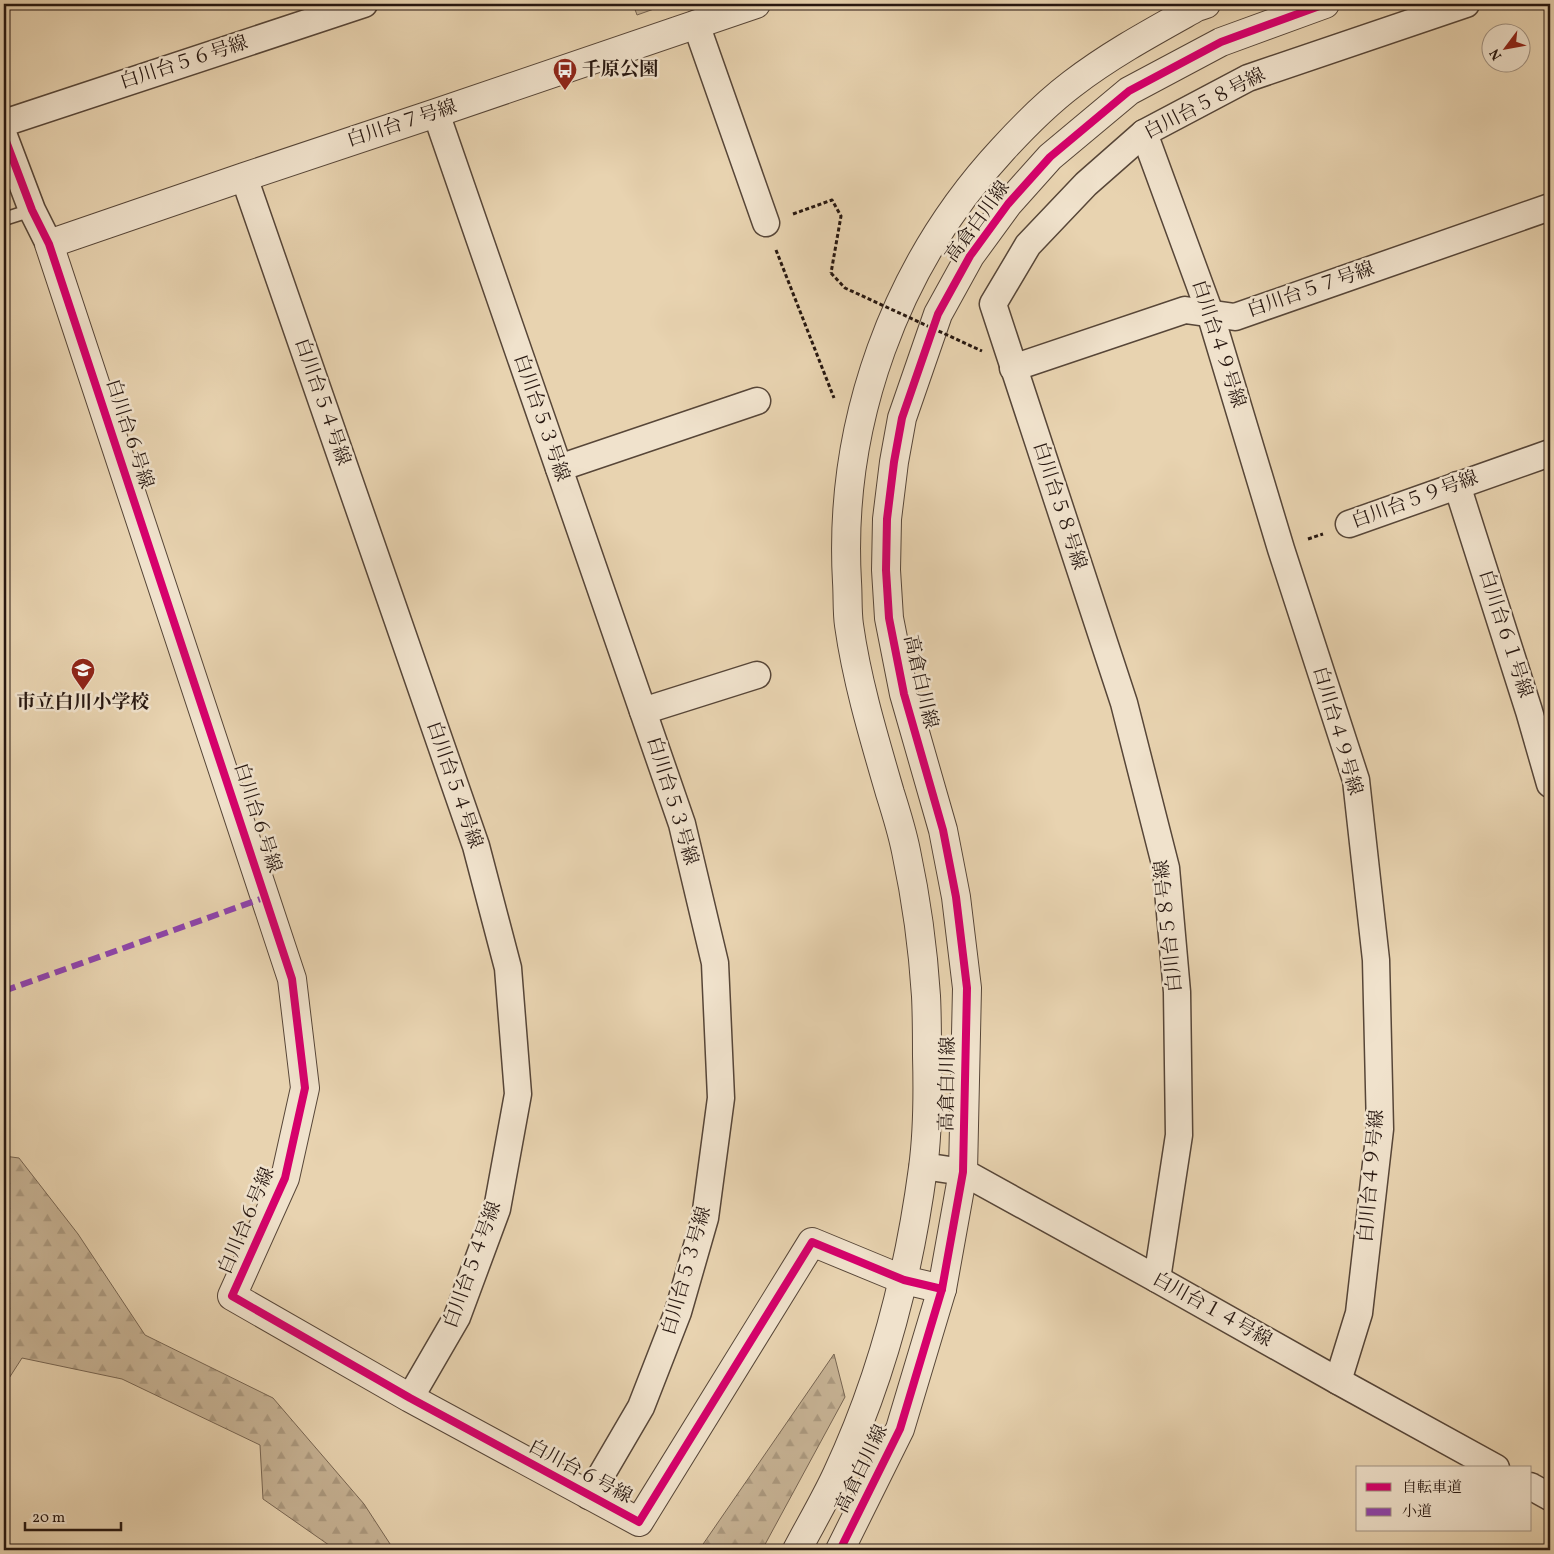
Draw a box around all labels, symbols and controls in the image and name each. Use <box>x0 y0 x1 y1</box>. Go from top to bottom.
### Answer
north arrow <box>1482 22 1532 72</box>
street label: 白川台５６号線 <box>117 30 251 96</box>
text: N <box>1485 45 1507 63</box>
bus stop icon: 千原公園 <box>552 57 578 91</box>
place label: 千原公園 <box>582 57 658 83</box>
street label: 白川台５８号線 <box>1140 62 1270 146</box>
street label: 白川台７号線 <box>344 94 460 154</box>
street label: 高倉白川線 <box>940 176 1016 268</box>
street label: 白川台５７号線 <box>1244 256 1378 324</box>
street label: 白川台４９号線 <box>1185 277 1251 411</box>
street label: 白川台５４号線 <box>288 335 356 469</box>
street label: 白川台５３号線 <box>507 351 575 485</box>
street label: 白川台６号線 <box>99 376 159 492</box>
street label: 白川台５８号線 <box>1026 439 1092 573</box>
street label: 白川台５９号線 <box>1348 465 1482 535</box>
street label: 白川台６１号線 <box>1472 567 1538 701</box>
street label: 高倉白川線 <box>897 633 943 731</box>
school or university icon: 市立白川小学校 <box>70 657 96 691</box>
street label: 白川台４９号線 <box>1306 663 1368 799</box>
place label: 市立白川小学校 <box>16 690 150 716</box>
street label: 白川台５４号線 <box>420 718 488 852</box>
street label: 白川台５３号線 <box>640 734 704 868</box>
street label: 白川台６号線 <box>227 760 287 876</box>
street label: 白川台５８号線 <box>1149 858 1189 994</box>
street label: 高倉白川線 <box>934 1036 962 1132</box>
street label: 白川台４９号線 <box>1353 1109 1391 1243</box>
street label: 白川台６号線 <box>213 1163 281 1279</box>
street label: 白川台５４号線 <box>438 1198 508 1332</box>
street label: 白川台５３号線 <box>656 1203 718 1339</box>
street label: 白川台１４号線 <box>1148 1266 1276 1354</box>
street label: 高倉白川線 <box>829 1421 895 1517</box>
street label: 白川台６号線 <box>524 1434 636 1510</box>
legend <box>1356 1466 1532 1532</box>
text: 自転車道 <box>1402 1478 1462 1499</box>
scale bar <box>25 1499 121 1531</box>
text: 小道 <box>1402 1502 1432 1523</box>
text: 20 m <box>32 1508 65 1529</box>

